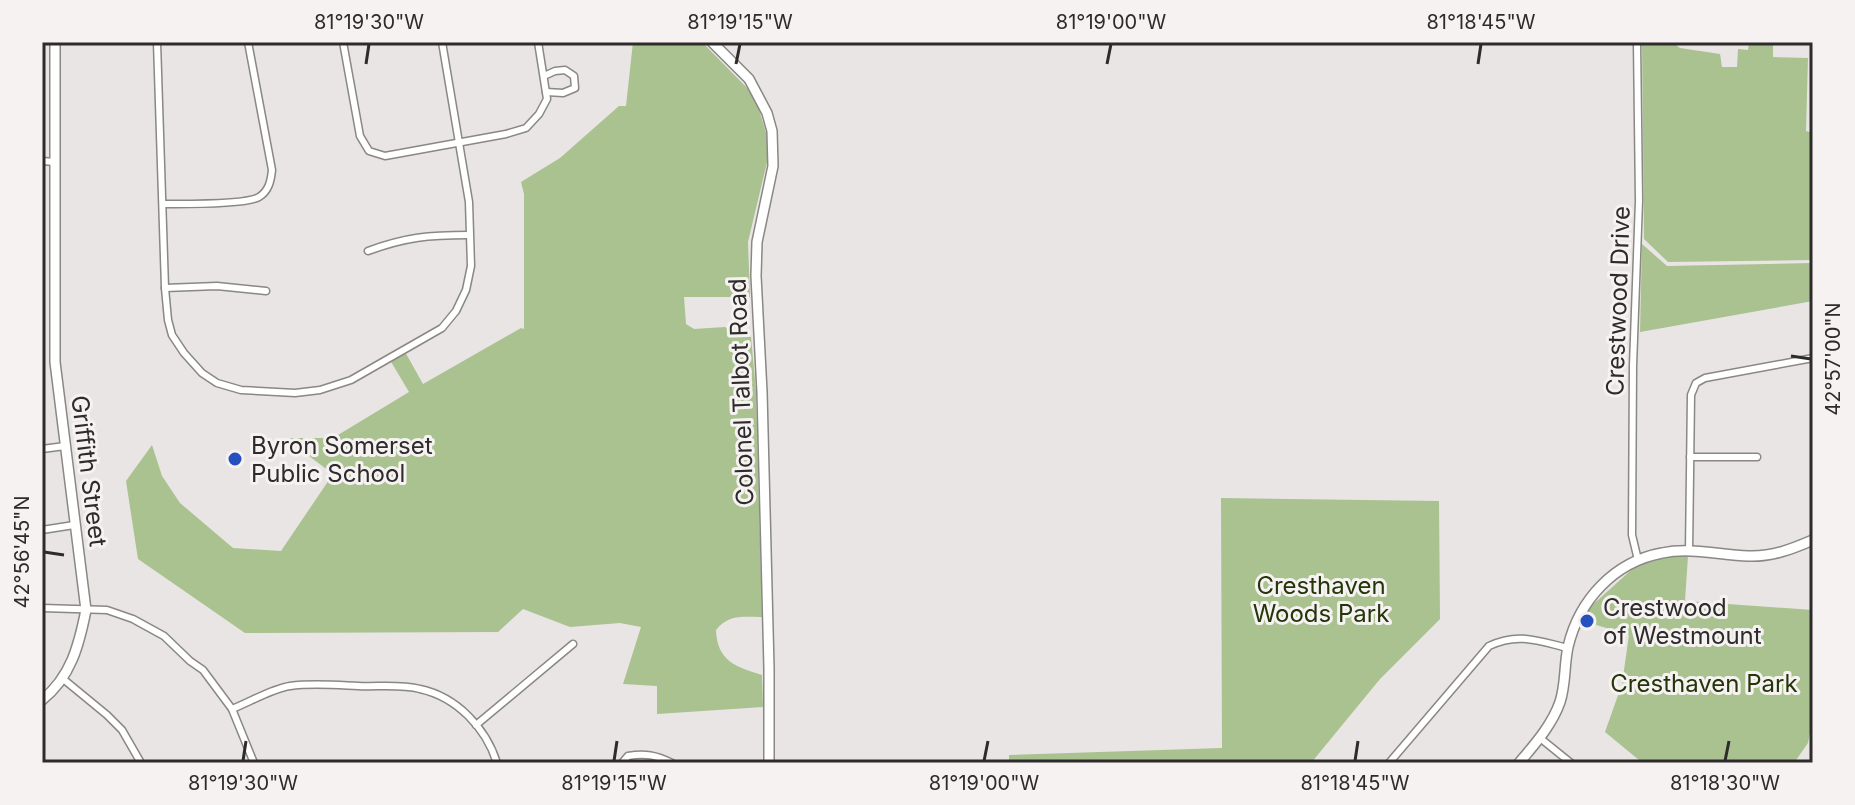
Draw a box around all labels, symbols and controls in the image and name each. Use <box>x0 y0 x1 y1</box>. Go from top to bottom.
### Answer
text: 81°19'30"W <box>314 10 424 34</box>
text: 81°19'15"W <box>687 10 793 34</box>
text: 81°19'00"W <box>1056 10 1166 34</box>
text: 81°18'45"W <box>1427 10 1536 34</box>
street label: Crestwood Drive <box>1600 206 1636 396</box>
street label: Colonel Talbot Road <box>723 278 759 506</box>
text: 42°57'00"N <box>1821 302 1845 416</box>
street label: Griffith Street <box>65 394 113 548</box>
place label: Byron Somerset Public School <box>251 431 433 488</box>
marker: Byron Somerset Public School <box>226 450 244 468</box>
text: 42°56'45"N <box>10 496 34 609</box>
park label: Cresthaven Woods Park <box>1253 571 1389 628</box>
place label: Crestwood of Westmount <box>1603 593 1762 650</box>
marker: Crestwood of Westmount <box>1578 612 1596 630</box>
park label: Cresthaven Park <box>1610 669 1798 698</box>
text: 81°19'30"W <box>188 771 298 795</box>
text: 81°19'15"W <box>561 771 667 795</box>
text: 81°19'00"W <box>929 771 1039 795</box>
text: 81°18'45"W <box>1301 771 1410 795</box>
text: 81°18'30"W <box>1670 771 1780 795</box>

